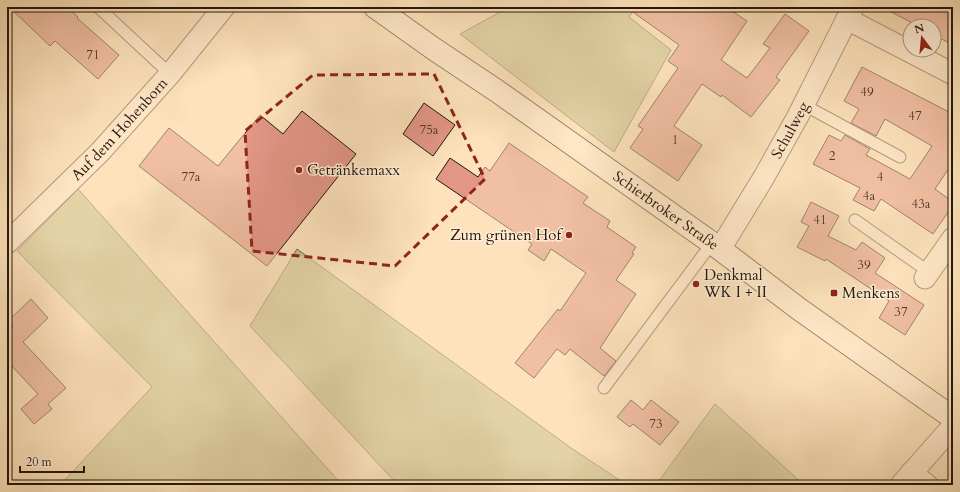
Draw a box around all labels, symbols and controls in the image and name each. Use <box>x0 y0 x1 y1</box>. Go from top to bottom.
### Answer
north arrow <box>902 18 942 58</box>
text: N <box>913 20 926 37</box>
house number: 71 <box>86 46 100 64</box>
street label: Auf dem Hohenborn <box>67 73 172 185</box>
house number: 49 <box>860 83 874 101</box>
street label: Schulweg <box>766 98 814 162</box>
house number: 47 <box>908 107 922 125</box>
house number: 75a <box>420 121 439 139</box>
house number: 1 <box>672 131 678 149</box>
house number: 2 <box>829 147 836 165</box>
place label: Getränkemaxx <box>307 160 400 180</box>
marker: Getränkemaxx <box>294 165 304 175</box>
street label: Schierbroker Straße <box>609 166 723 255</box>
house number: 77a <box>182 168 201 186</box>
house number: 4 <box>877 168 884 186</box>
house number: 4a <box>863 187 876 205</box>
house number: 43a <box>912 195 931 213</box>
house number: 41 <box>813 211 827 229</box>
place label: Zum grünen Hof <box>450 225 563 245</box>
marker: Zum grünen Hof <box>564 230 574 240</box>
house number: 39 <box>857 256 871 274</box>
place label: Denkmal WK I + II <box>703 265 767 302</box>
marker: Denkmal WK I + II <box>691 279 701 289</box>
place label: Menkens <box>842 283 900 303</box>
marker: Menkens <box>829 288 839 298</box>
house number: 37 <box>894 303 908 321</box>
house number: 73 <box>649 415 663 433</box>
scale bar <box>20 448 84 474</box>
text: 20 m <box>26 454 53 470</box>

